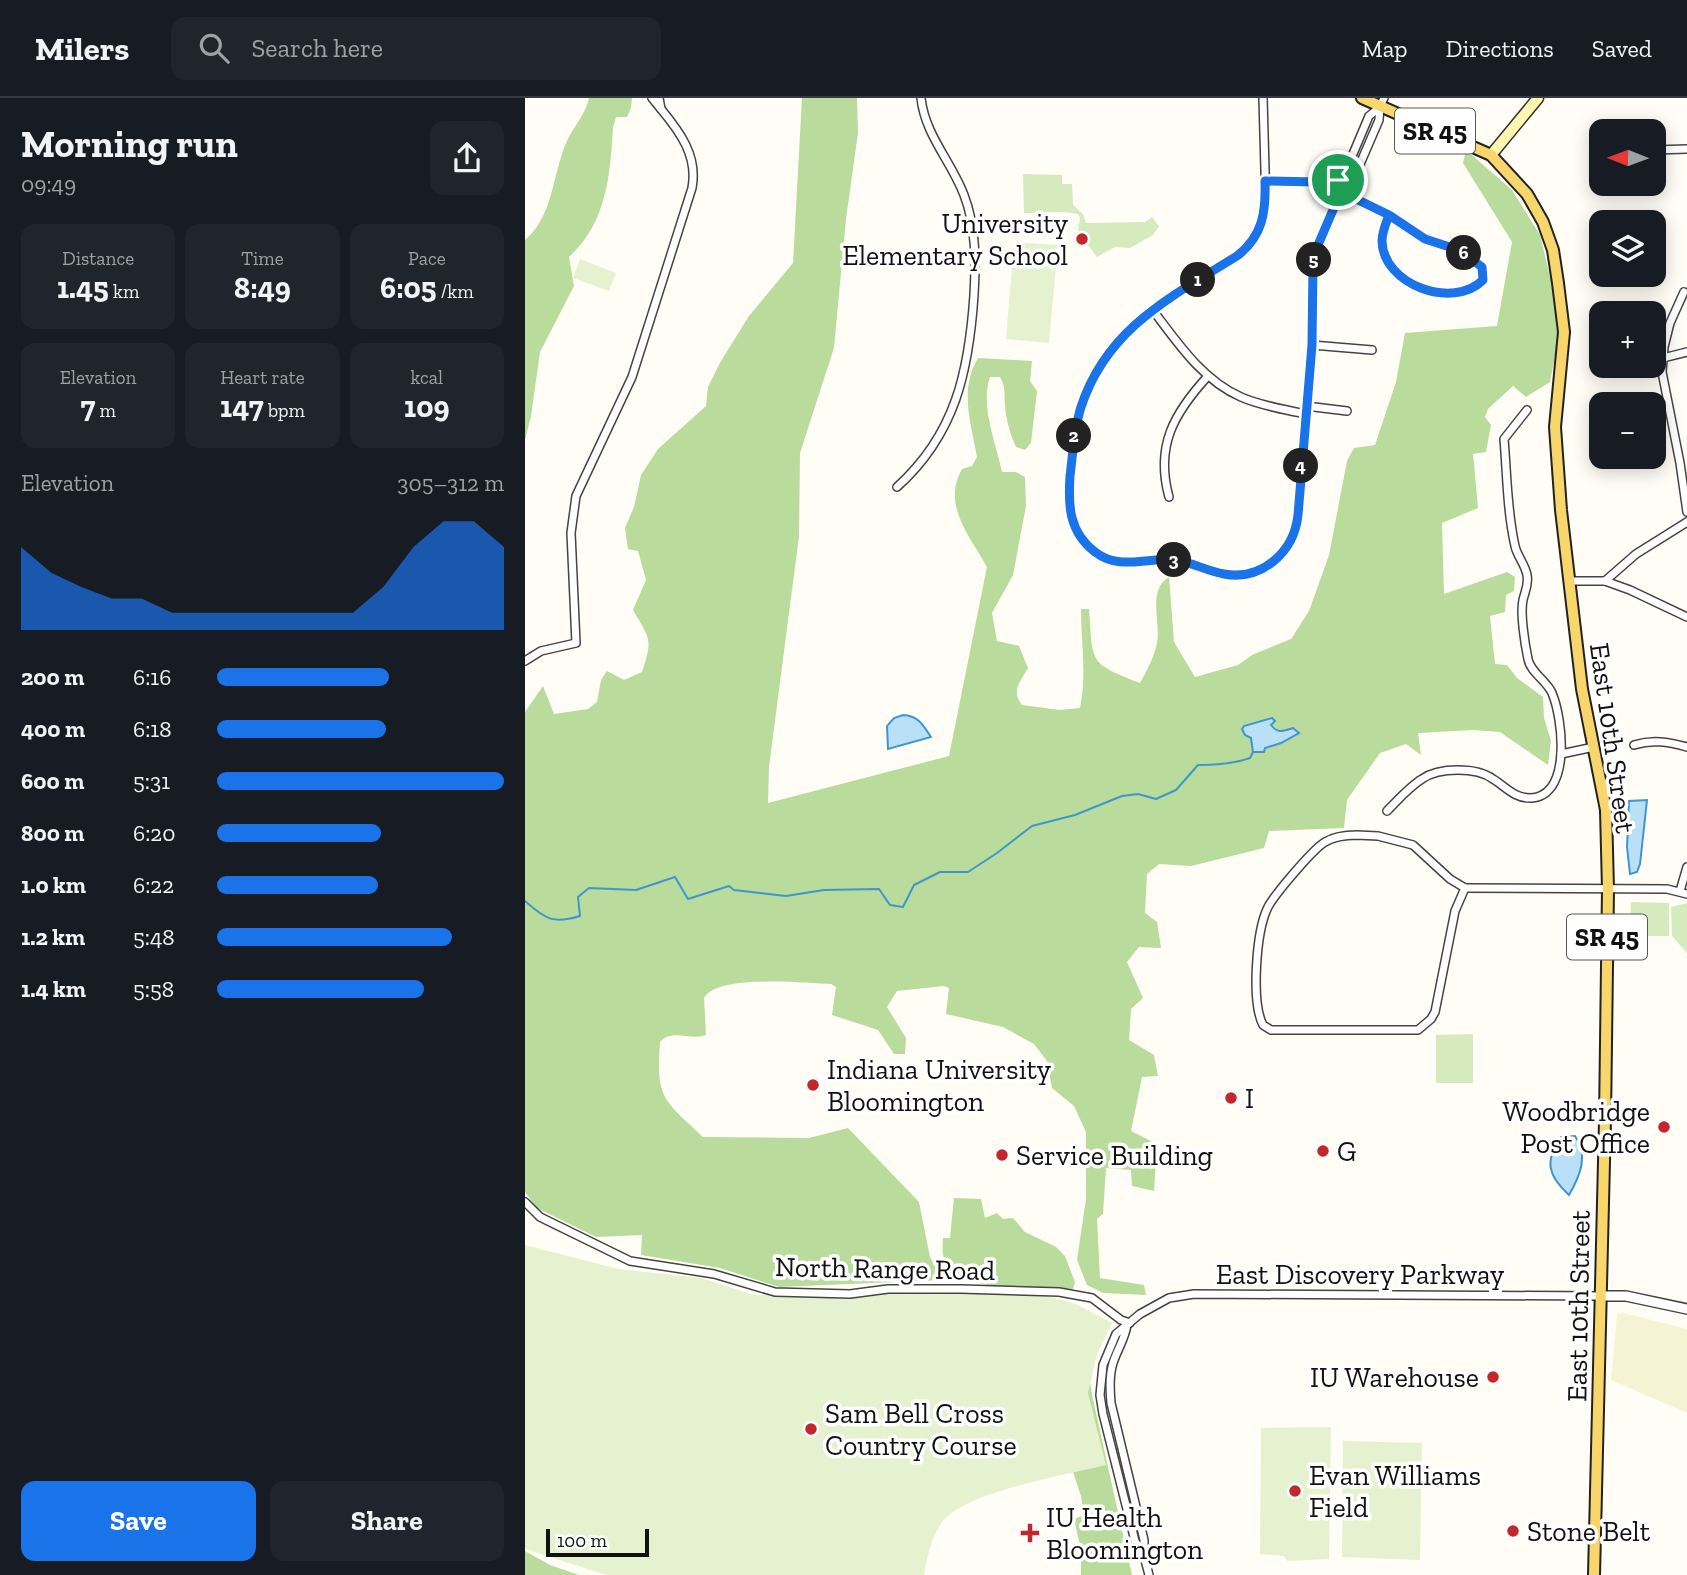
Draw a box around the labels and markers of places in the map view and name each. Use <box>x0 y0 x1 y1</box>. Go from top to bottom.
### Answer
pin <box>1308 150 1368 210</box>
place label: University Elementary School <box>842 207 1069 272</box>
marker: University Elementary School <box>1074 231 1090 247</box>
pin: 6 <box>1447 236 1481 270</box>
pin: 5 <box>1297 242 1331 278</box>
pin: 1 <box>1181 262 1215 298</box>
pin: 2 <box>1057 418 1091 454</box>
pin: 4 <box>1283 448 1319 484</box>
pin: 3 <box>1157 542 1191 578</box>
place label: Indiana University Bloomington <box>827 1053 1052 1118</box>
marker: Indiana University Bloomington <box>805 1077 821 1093</box>
place label: I <box>1245 1082 1254 1115</box>
marker: I <box>1223 1090 1239 1106</box>
place label: Woodbridge Post Office <box>1503 1095 1650 1160</box>
marker: Woodbridge Post Office <box>1656 1119 1672 1135</box>
place label: G <box>1337 1135 1356 1168</box>
place label: Service Building <box>1016 1139 1213 1172</box>
marker: G <box>1315 1143 1331 1159</box>
marker: Service Building <box>994 1147 1010 1163</box>
place label: IU Warehouse <box>1310 1361 1479 1394</box>
marker: IU Warehouse <box>1485 1369 1501 1385</box>
place label: Sam Bell Cross Country Course <box>825 1397 1017 1462</box>
marker: Sam Bell Cross Country Course <box>803 1421 819 1437</box>
place label: Evan Williams Field <box>1309 1459 1481 1524</box>
marker: Evan Williams Field <box>1287 1483 1303 1499</box>
place label: IU Health Bloomington <box>1046 1501 1203 1566</box>
place label: Stone Belt <box>1527 1515 1651 1548</box>
marker: IU Health Bloomington <box>1020 1523 1040 1543</box>
marker: Stone Belt <box>1505 1523 1521 1539</box>

